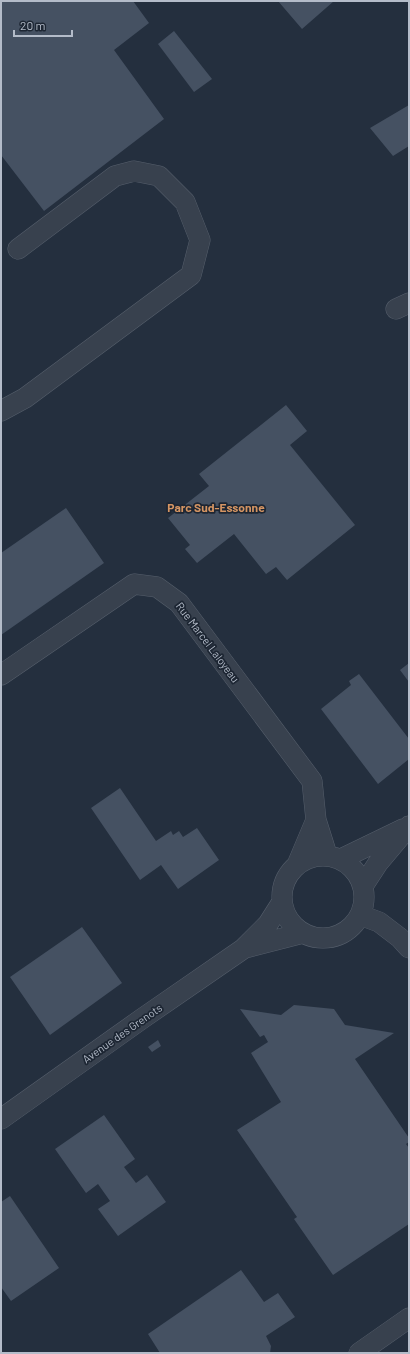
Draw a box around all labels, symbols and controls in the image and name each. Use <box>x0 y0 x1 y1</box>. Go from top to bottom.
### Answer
scale bar <box>14 12 72 38</box>
text: 20 m <box>20 18 46 32</box>
district label: Parc Sud-Essonne <box>167 500 265 514</box>
street label: Rue Marcel Laloyeau <box>174 599 242 685</box>
street label: Avenue des Grenots <box>80 1001 164 1065</box>

